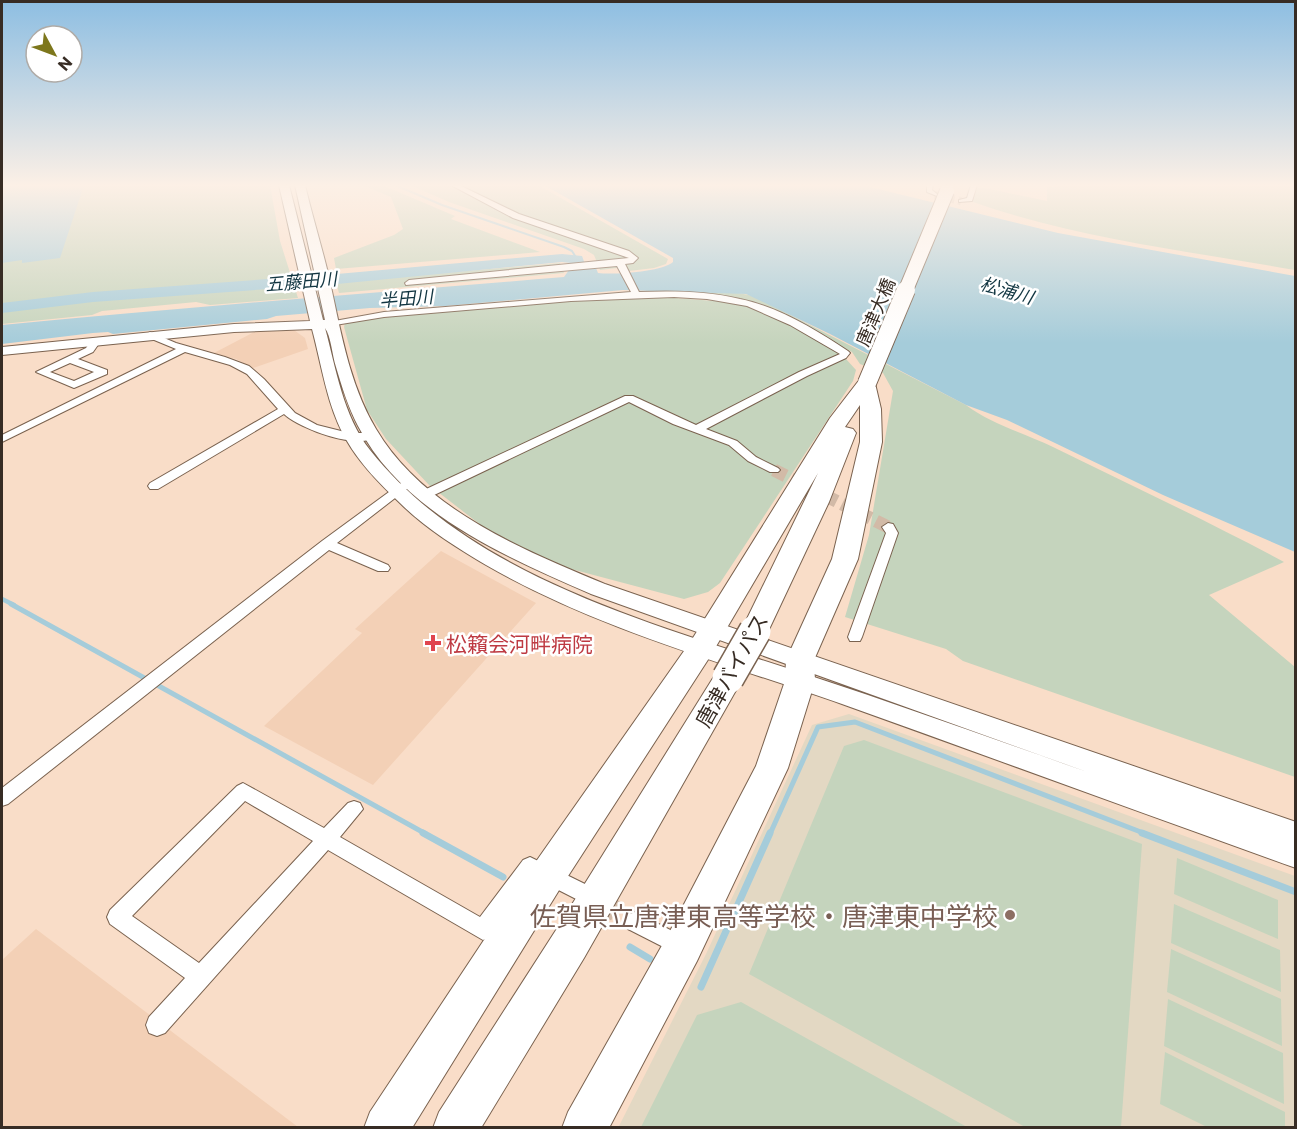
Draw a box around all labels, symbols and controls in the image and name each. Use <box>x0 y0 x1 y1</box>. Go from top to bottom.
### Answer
north arrow <box>24 24 84 84</box>
text: N <box>55 53 77 75</box>
water label: 五藤田川 <box>264 267 340 295</box>
water label: 松浦川 <box>978 272 1038 309</box>
street label: 唐津大橋 <box>851 275 899 349</box>
water label: 半田川 <box>378 285 436 311</box>
street label: 唐津バイパス <box>690 609 772 731</box>
place label: 松籟会河畔病院 <box>446 631 593 656</box>
marker: 松籟会河畔病院 <box>424 634 442 652</box>
place label: 佐賀県立唐津東高等学校・唐津東中学校 <box>530 900 998 931</box>
marker: 佐賀県立唐津東高等学校・唐津東中学校 <box>1003 908 1017 922</box>

